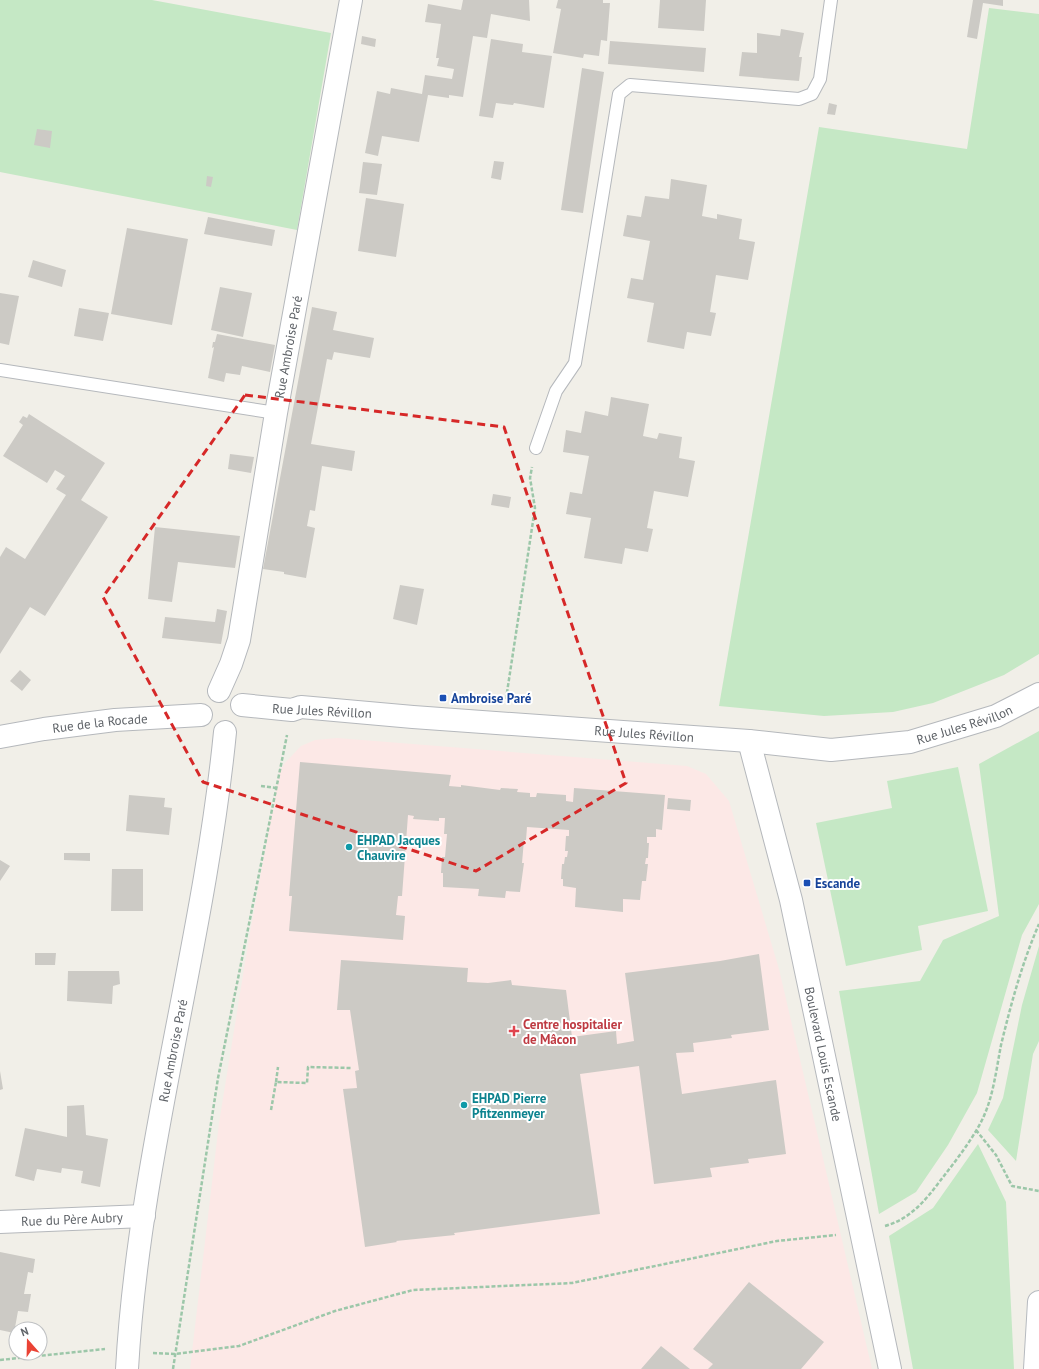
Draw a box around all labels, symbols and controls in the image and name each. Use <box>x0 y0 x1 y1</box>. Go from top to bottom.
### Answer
street label: Rue Ambroise Paré <box>270 294 306 400</box>
place label: Ambroise Paré <box>451 690 532 707</box>
marker: Ambroise Paré <box>438 693 448 703</box>
street label: Rue Jules Révillon <box>272 700 372 722</box>
street label: Rue Jules Révillon <box>914 701 1015 748</box>
street label: Rue de la Rocade <box>51 710 148 736</box>
street label: Rue Jules Révillon <box>594 721 695 746</box>
place label: EHPAD Jacques Chauvire <box>357 832 441 864</box>
marker: EHPAD Jacques Chauvire <box>344 842 354 852</box>
place label: Escande <box>815 875 860 892</box>
marker: Escande <box>802 878 812 888</box>
street label: Boulevard Louis Escande <box>801 985 846 1123</box>
street label: Rue Ambroise Paré <box>155 998 191 1103</box>
place label: Centre hospitalier de Mâcon <box>523 1016 622 1048</box>
marker: Centre hospitalier de Mâcon <box>508 1025 520 1037</box>
place label: EHPAD Pierre Pfitzenmeyer <box>472 1090 547 1122</box>
marker: EHPAD Pierre Pfitzenmeyer <box>459 1100 469 1110</box>
street label: Rue du Père Aubry <box>21 1208 123 1230</box>
north arrow <box>8 1321 48 1361</box>
text: N <box>19 1324 30 1339</box>

